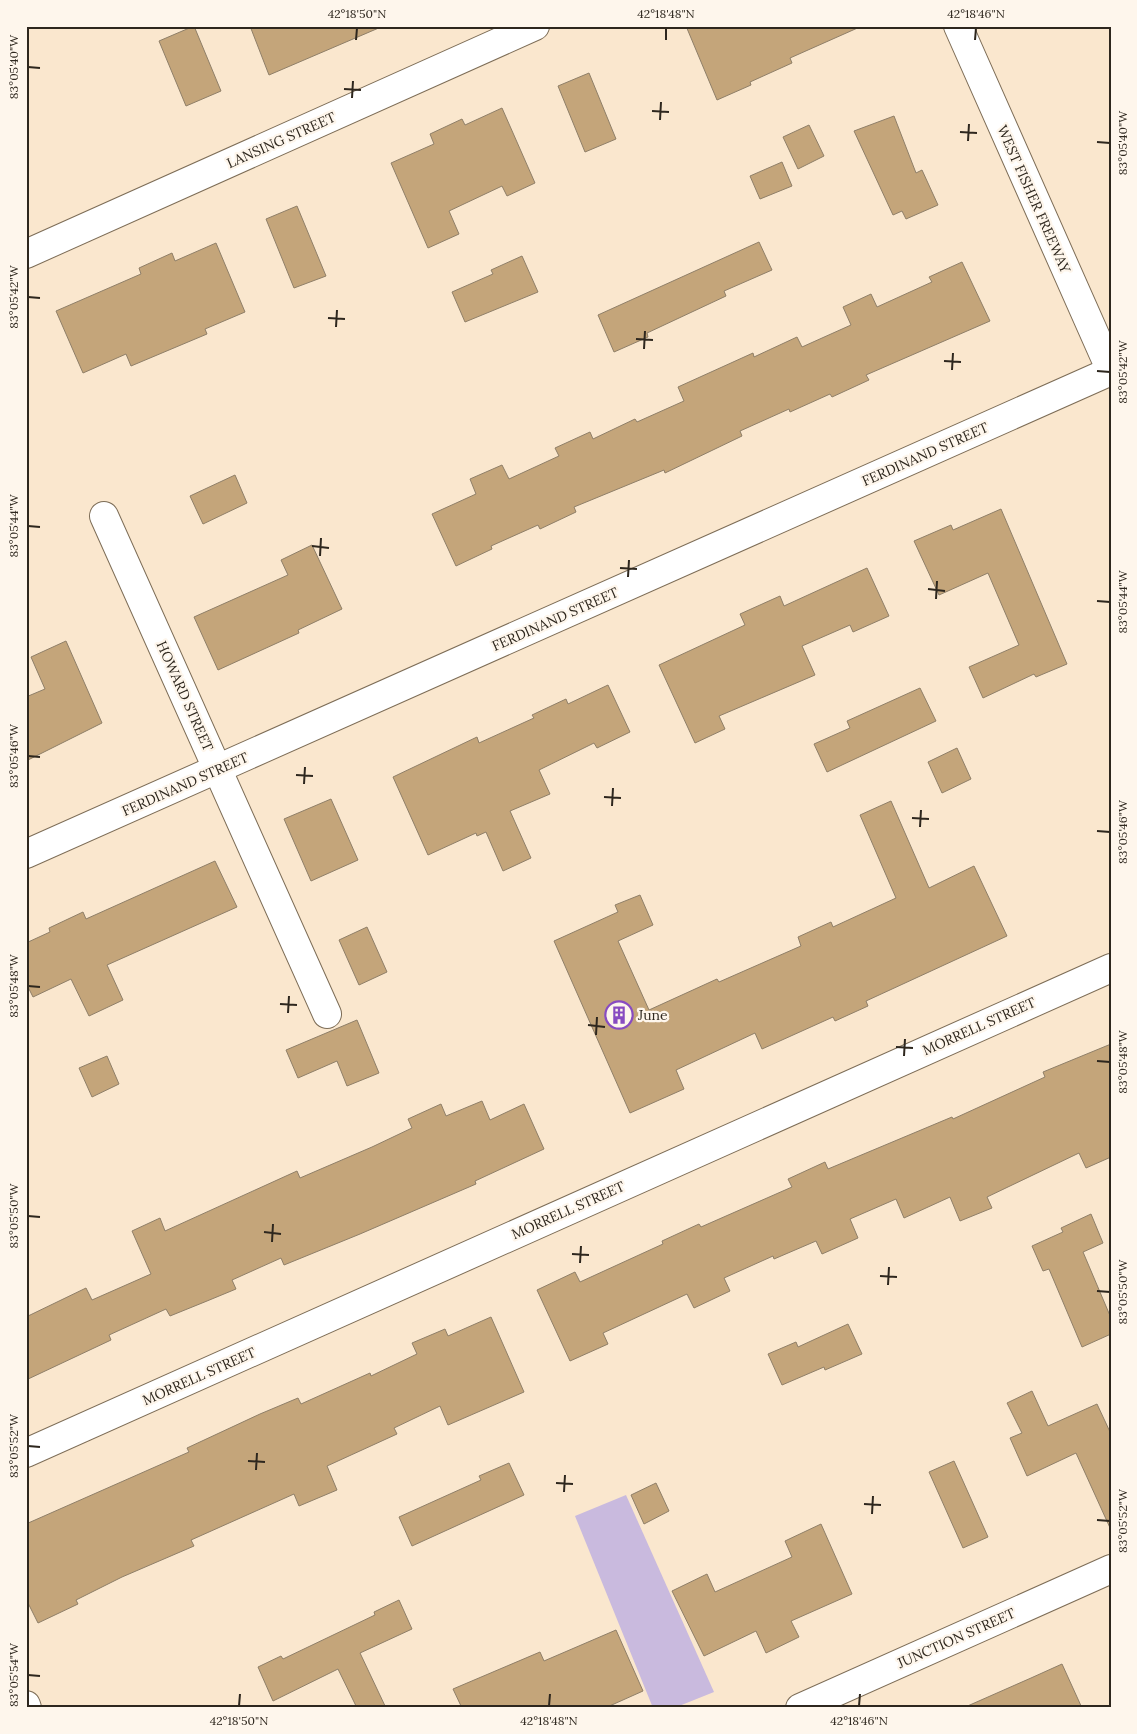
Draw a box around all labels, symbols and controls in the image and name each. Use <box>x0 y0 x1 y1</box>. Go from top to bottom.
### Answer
text: 42°18'50"N <box>328 6 386 21</box>
text: 42°18'48"N <box>637 6 695 21</box>
text: 42°18'46"N <box>947 6 1005 21</box>
text: 83°05'40"W <box>6 34 21 99</box>
street label: LANSING STREET <box>224 108 338 172</box>
text: 83°05'40"W <box>1115 110 1130 175</box>
street label: WEST FISHER FREEWAY <box>993 122 1075 277</box>
text: 83°05'42"W <box>6 264 21 329</box>
text: 83°05'42"W <box>1115 339 1130 404</box>
street label: FERDINAND STREET <box>859 418 991 490</box>
text: 83°05'44"W <box>6 493 21 558</box>
text: 83°05'44"W <box>1115 569 1130 634</box>
street label: FERDINAND STREET <box>489 583 621 655</box>
street label: HOWARD STREET <box>153 638 217 754</box>
text: 83°05'46"W <box>6 723 21 788</box>
street label: FERDINAND STREET <box>119 748 251 820</box>
text: 83°05'46"W <box>1115 799 1130 864</box>
text: 83°05'48"W <box>6 953 21 1018</box>
street label: MORRELL STREET <box>920 993 1038 1059</box>
building icon: June <box>604 1000 634 1030</box>
place label: June <box>637 1006 668 1024</box>
text: 83°05'48"W <box>1115 1029 1130 1094</box>
street label: MORRELL STREET <box>509 1177 627 1243</box>
text: 83°05'50"W <box>6 1183 21 1248</box>
text: 83°05'50"W <box>1115 1259 1130 1324</box>
street label: MORRELL STREET <box>140 1343 258 1409</box>
text: 83°05'52"W <box>6 1413 21 1478</box>
text: 83°05'52"W <box>1115 1488 1130 1553</box>
street label: JUNCTION STREET <box>893 1604 1018 1672</box>
text: 83°05'54"W <box>6 1642 21 1707</box>
text: 42°18'50"N <box>210 1713 268 1728</box>
text: 42°18'48"N <box>520 1713 578 1728</box>
text: 42°18'46"N <box>830 1713 888 1728</box>

